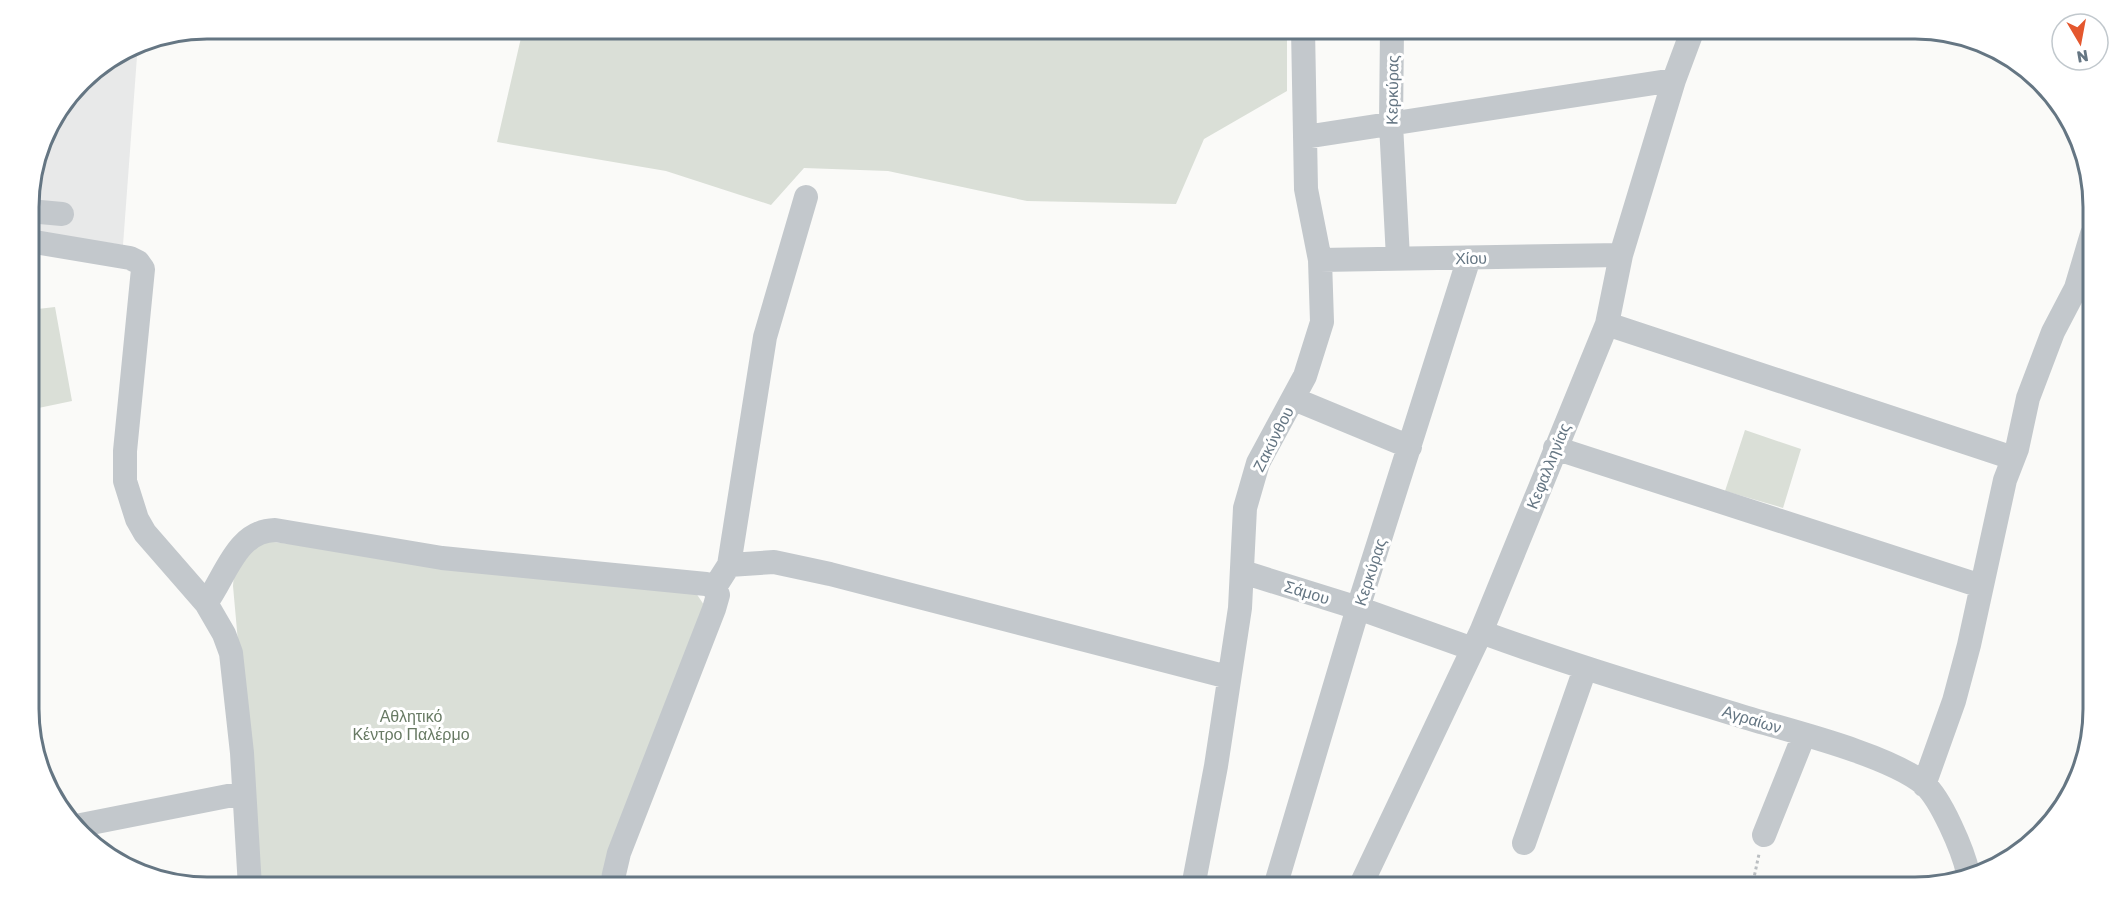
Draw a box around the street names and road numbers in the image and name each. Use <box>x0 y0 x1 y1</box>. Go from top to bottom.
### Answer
street label: Κερκύρας <box>1382 55 1403 125</box>
street label: Χίου <box>1455 249 1487 268</box>
street label: Ζακύνθου <box>1249 404 1298 475</box>
street label: Κεφαλληνίας <box>1523 420 1574 512</box>
street label: Κερκύρας <box>1351 536 1390 608</box>
street label: Σάμου <box>1282 577 1332 608</box>
street label: Αγραίων <box>1720 702 1784 737</box>

